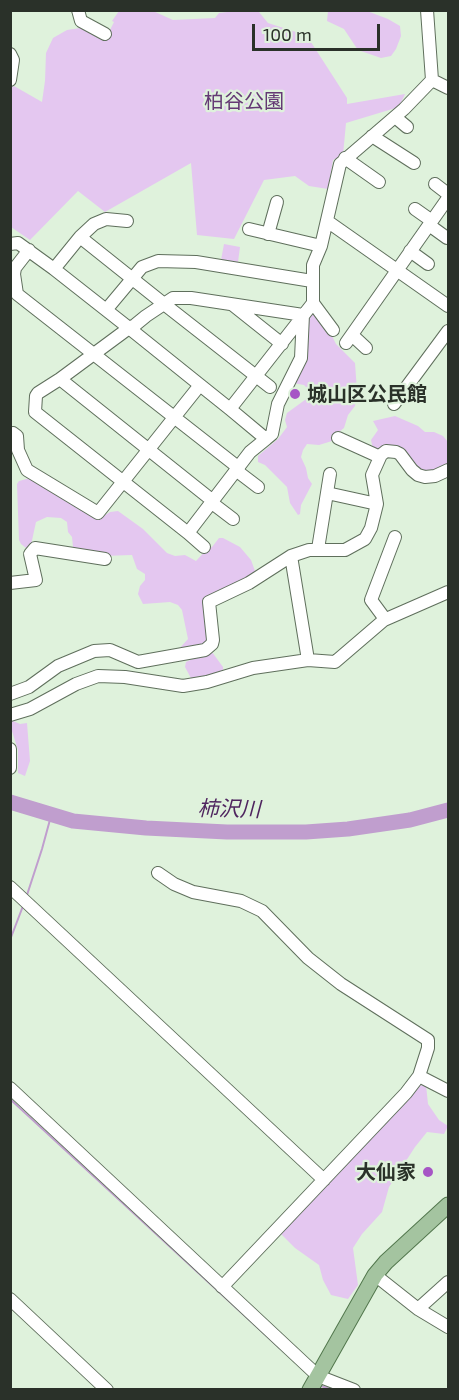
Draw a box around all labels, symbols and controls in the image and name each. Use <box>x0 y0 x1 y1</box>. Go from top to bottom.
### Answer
scale bar <box>255 12 382 50</box>
text: 100 m <box>263 23 312 45</box>
park label: 柏谷公園 <box>204 89 284 113</box>
place label: 城山区公民館 <box>307 382 427 406</box>
marker: 城山区公民館 <box>288 387 302 401</box>
water label: 柿沢川 <box>197 796 261 822</box>
place label: 大仙家 <box>356 1160 416 1184</box>
marker: 大仙家 <box>421 1165 435 1179</box>

